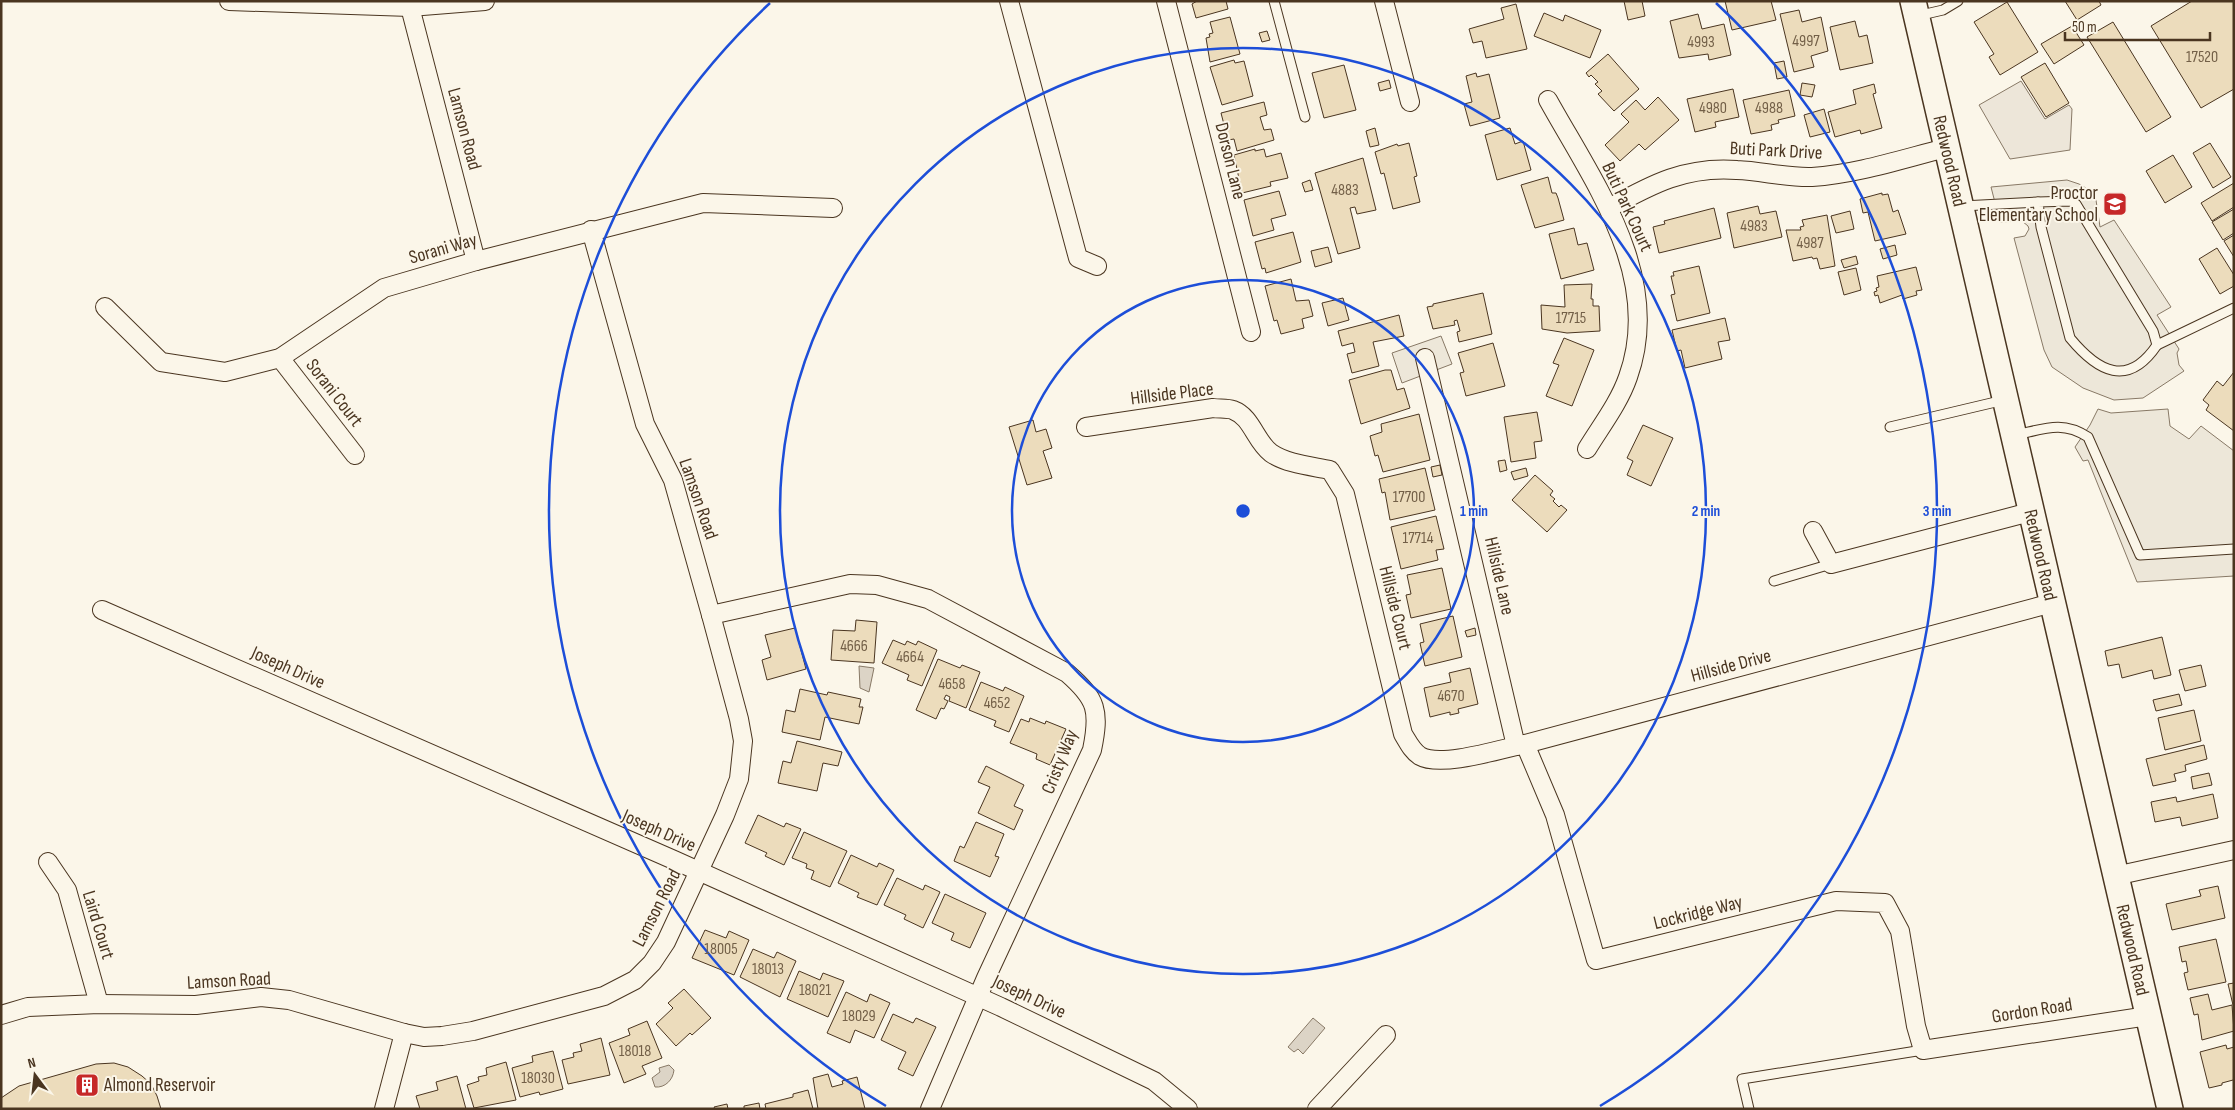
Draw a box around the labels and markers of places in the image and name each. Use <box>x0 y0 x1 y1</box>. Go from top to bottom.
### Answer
place label: Proctor Elementary School <box>1979 182 2099 227</box>
school or university icon: Proctor Elementary School <box>2102 191 2128 217</box>
centre of rings <box>1234 502 1252 520</box>
building icon: Almond Reservoir <box>74 1072 100 1098</box>
place label: Almond Reservoir <box>103 1074 216 1097</box>

